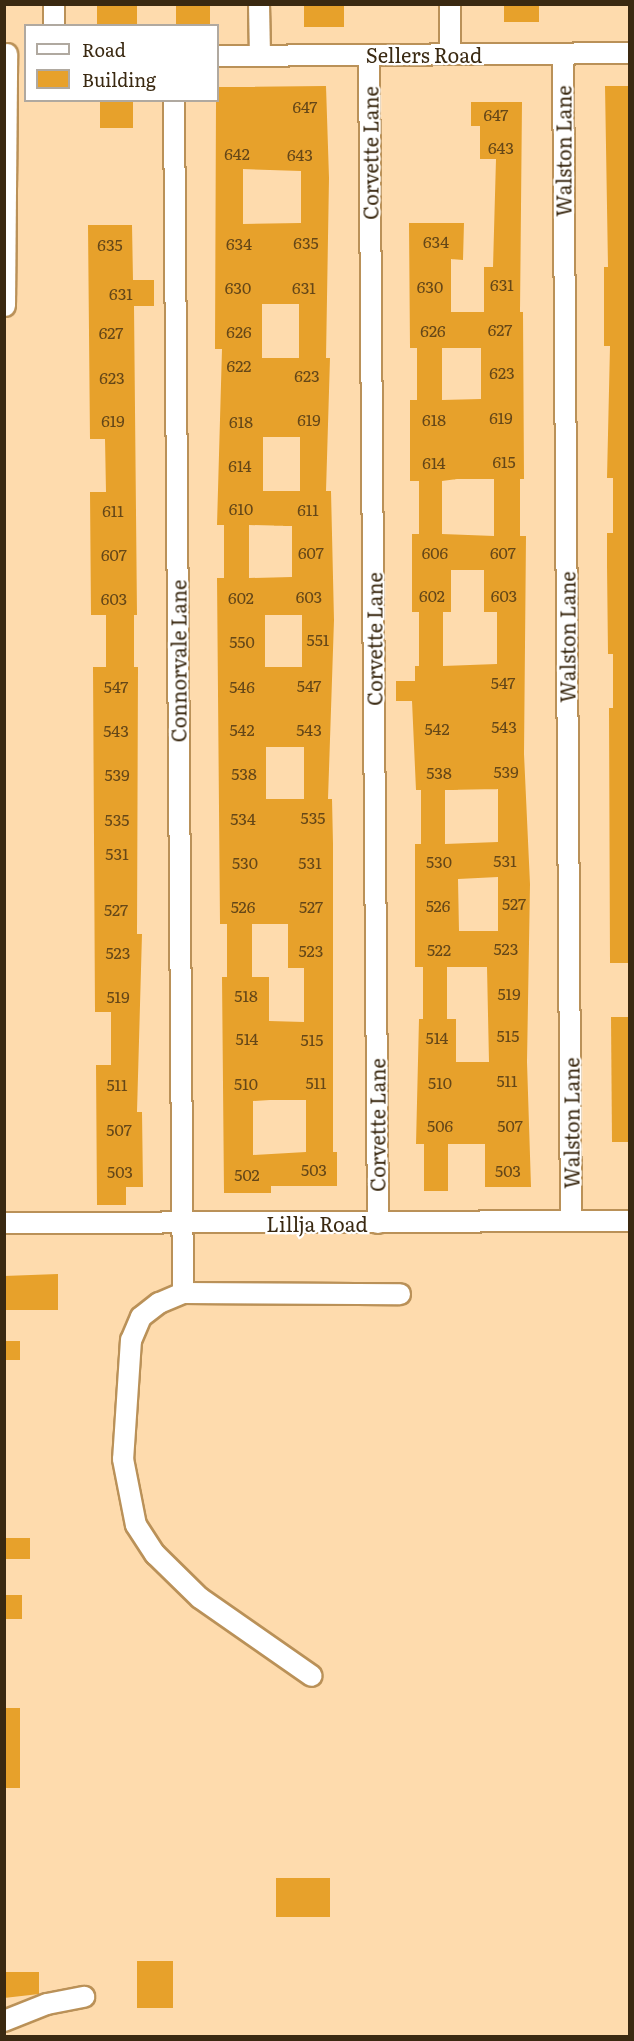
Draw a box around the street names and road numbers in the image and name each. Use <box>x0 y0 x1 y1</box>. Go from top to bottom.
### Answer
street label: Sellers Road <box>366 42 482 66</box>
street label: Walston Lane <box>551 85 575 217</box>
street label: Corvette Lane <box>358 86 382 220</box>
street label: Walston Lane <box>555 571 579 703</box>
street label: Corvette Lane <box>362 572 386 706</box>
street label: Connorvale Lane <box>166 580 190 742</box>
street label: Walston Lane <box>559 1057 583 1189</box>
street label: Corvette Lane <box>365 1058 389 1192</box>
street label: Lillja Road <box>266 1211 368 1235</box>

